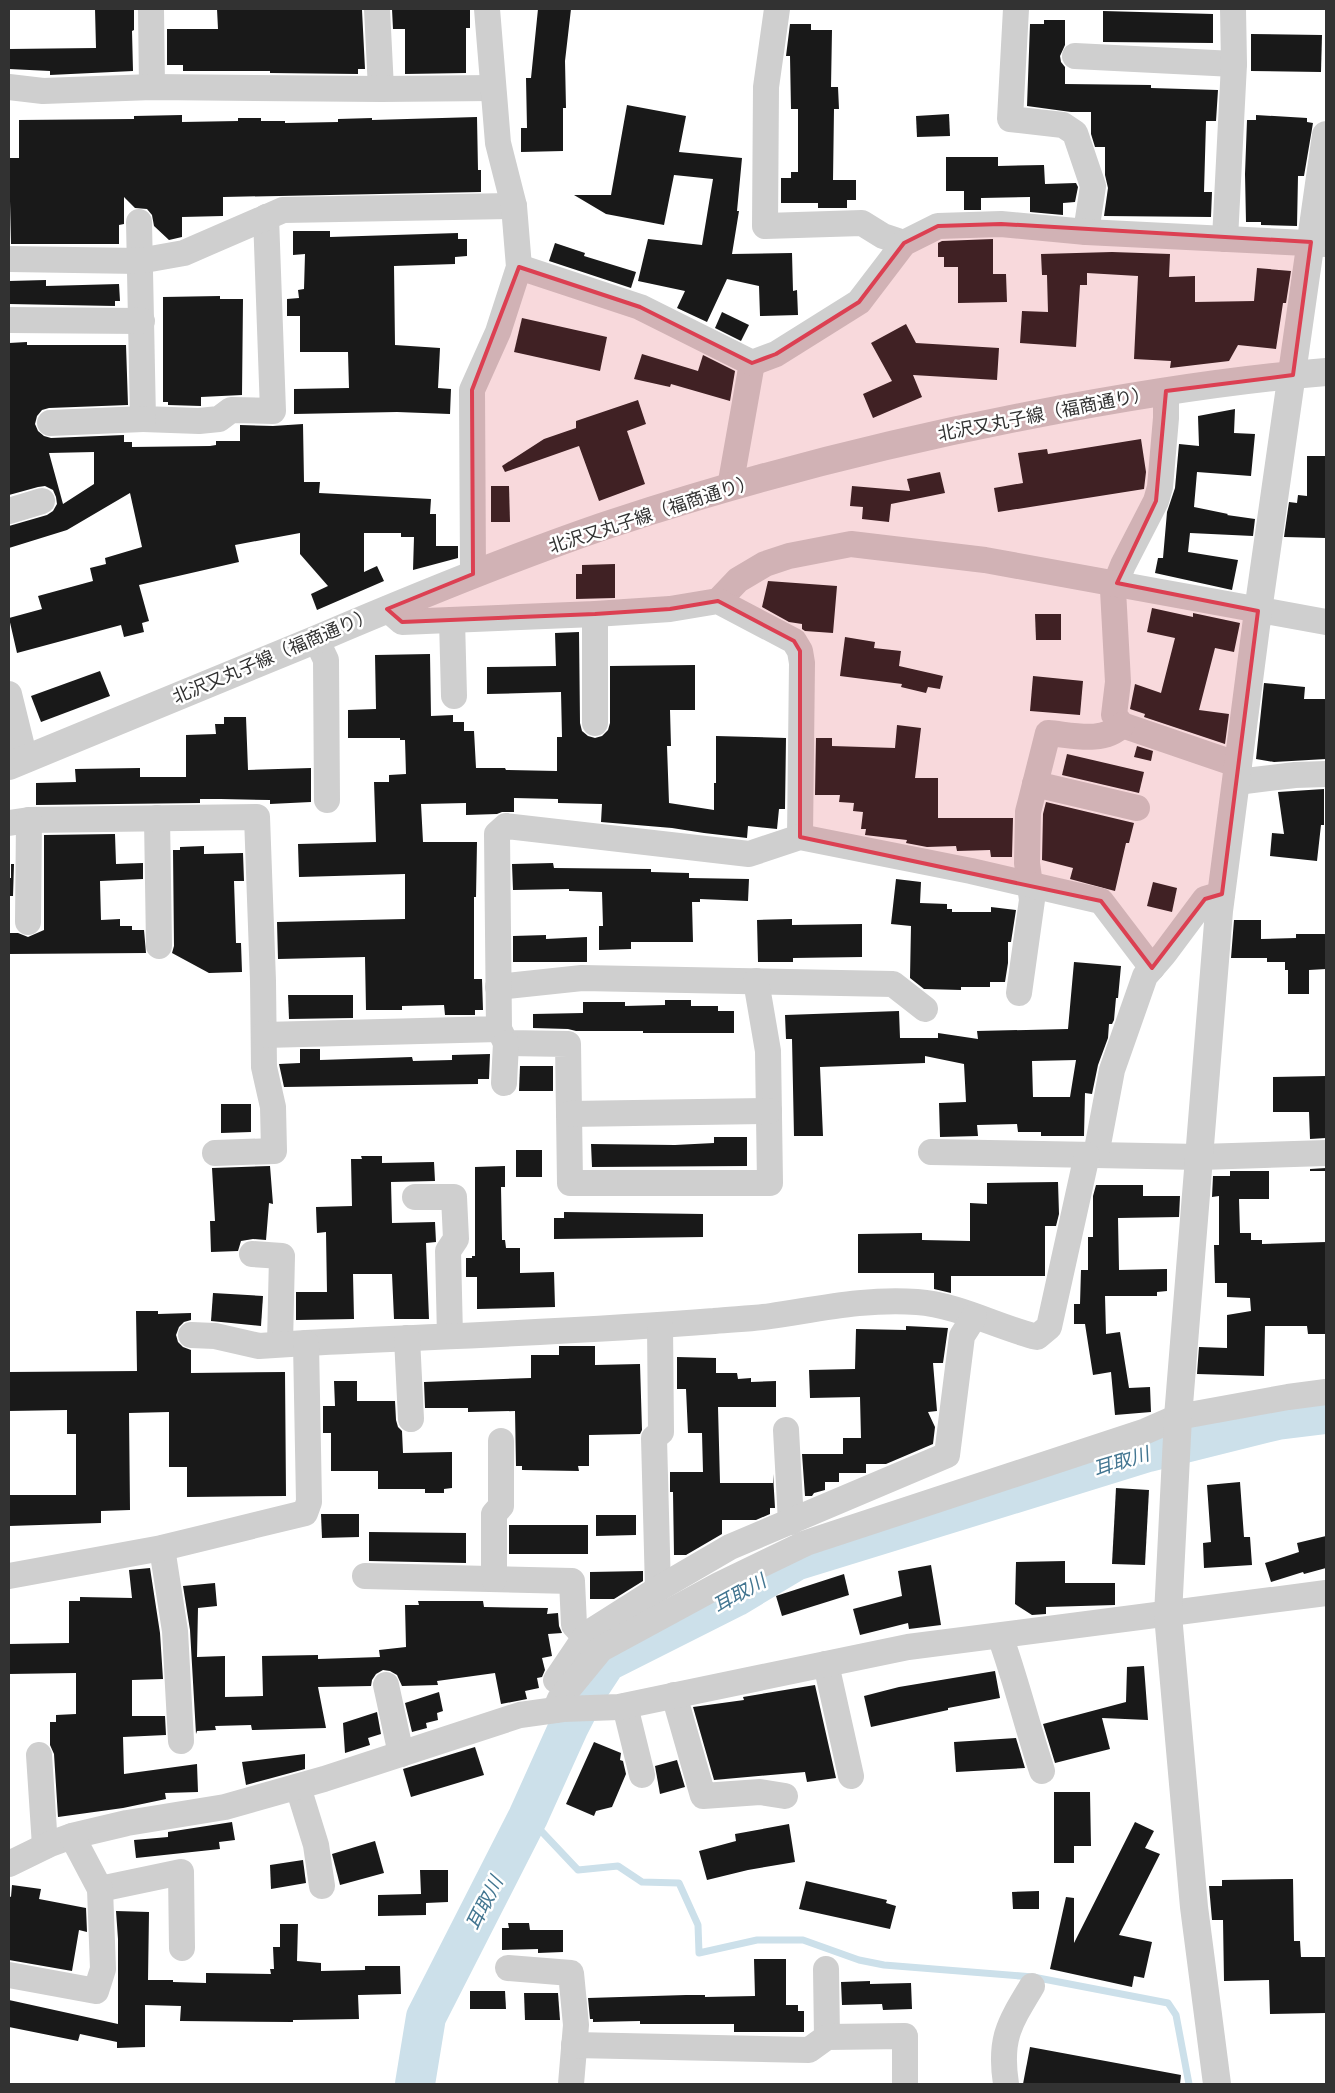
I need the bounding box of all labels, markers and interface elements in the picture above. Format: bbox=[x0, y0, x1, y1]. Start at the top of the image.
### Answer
street label: 北沢又丸子線（福商通り） bbox=[936, 382, 1152, 445]
street label: 北沢又丸子線（福商通り） bbox=[546, 469, 758, 558]
street label: 北沢又丸子線（福商通り） bbox=[169, 603, 377, 708]
water label: 耳取川 bbox=[1090, 1441, 1154, 1481]
water label: 耳取川 bbox=[708, 1568, 771, 1617]
water label: 耳取川 bbox=[460, 1870, 509, 1934]

